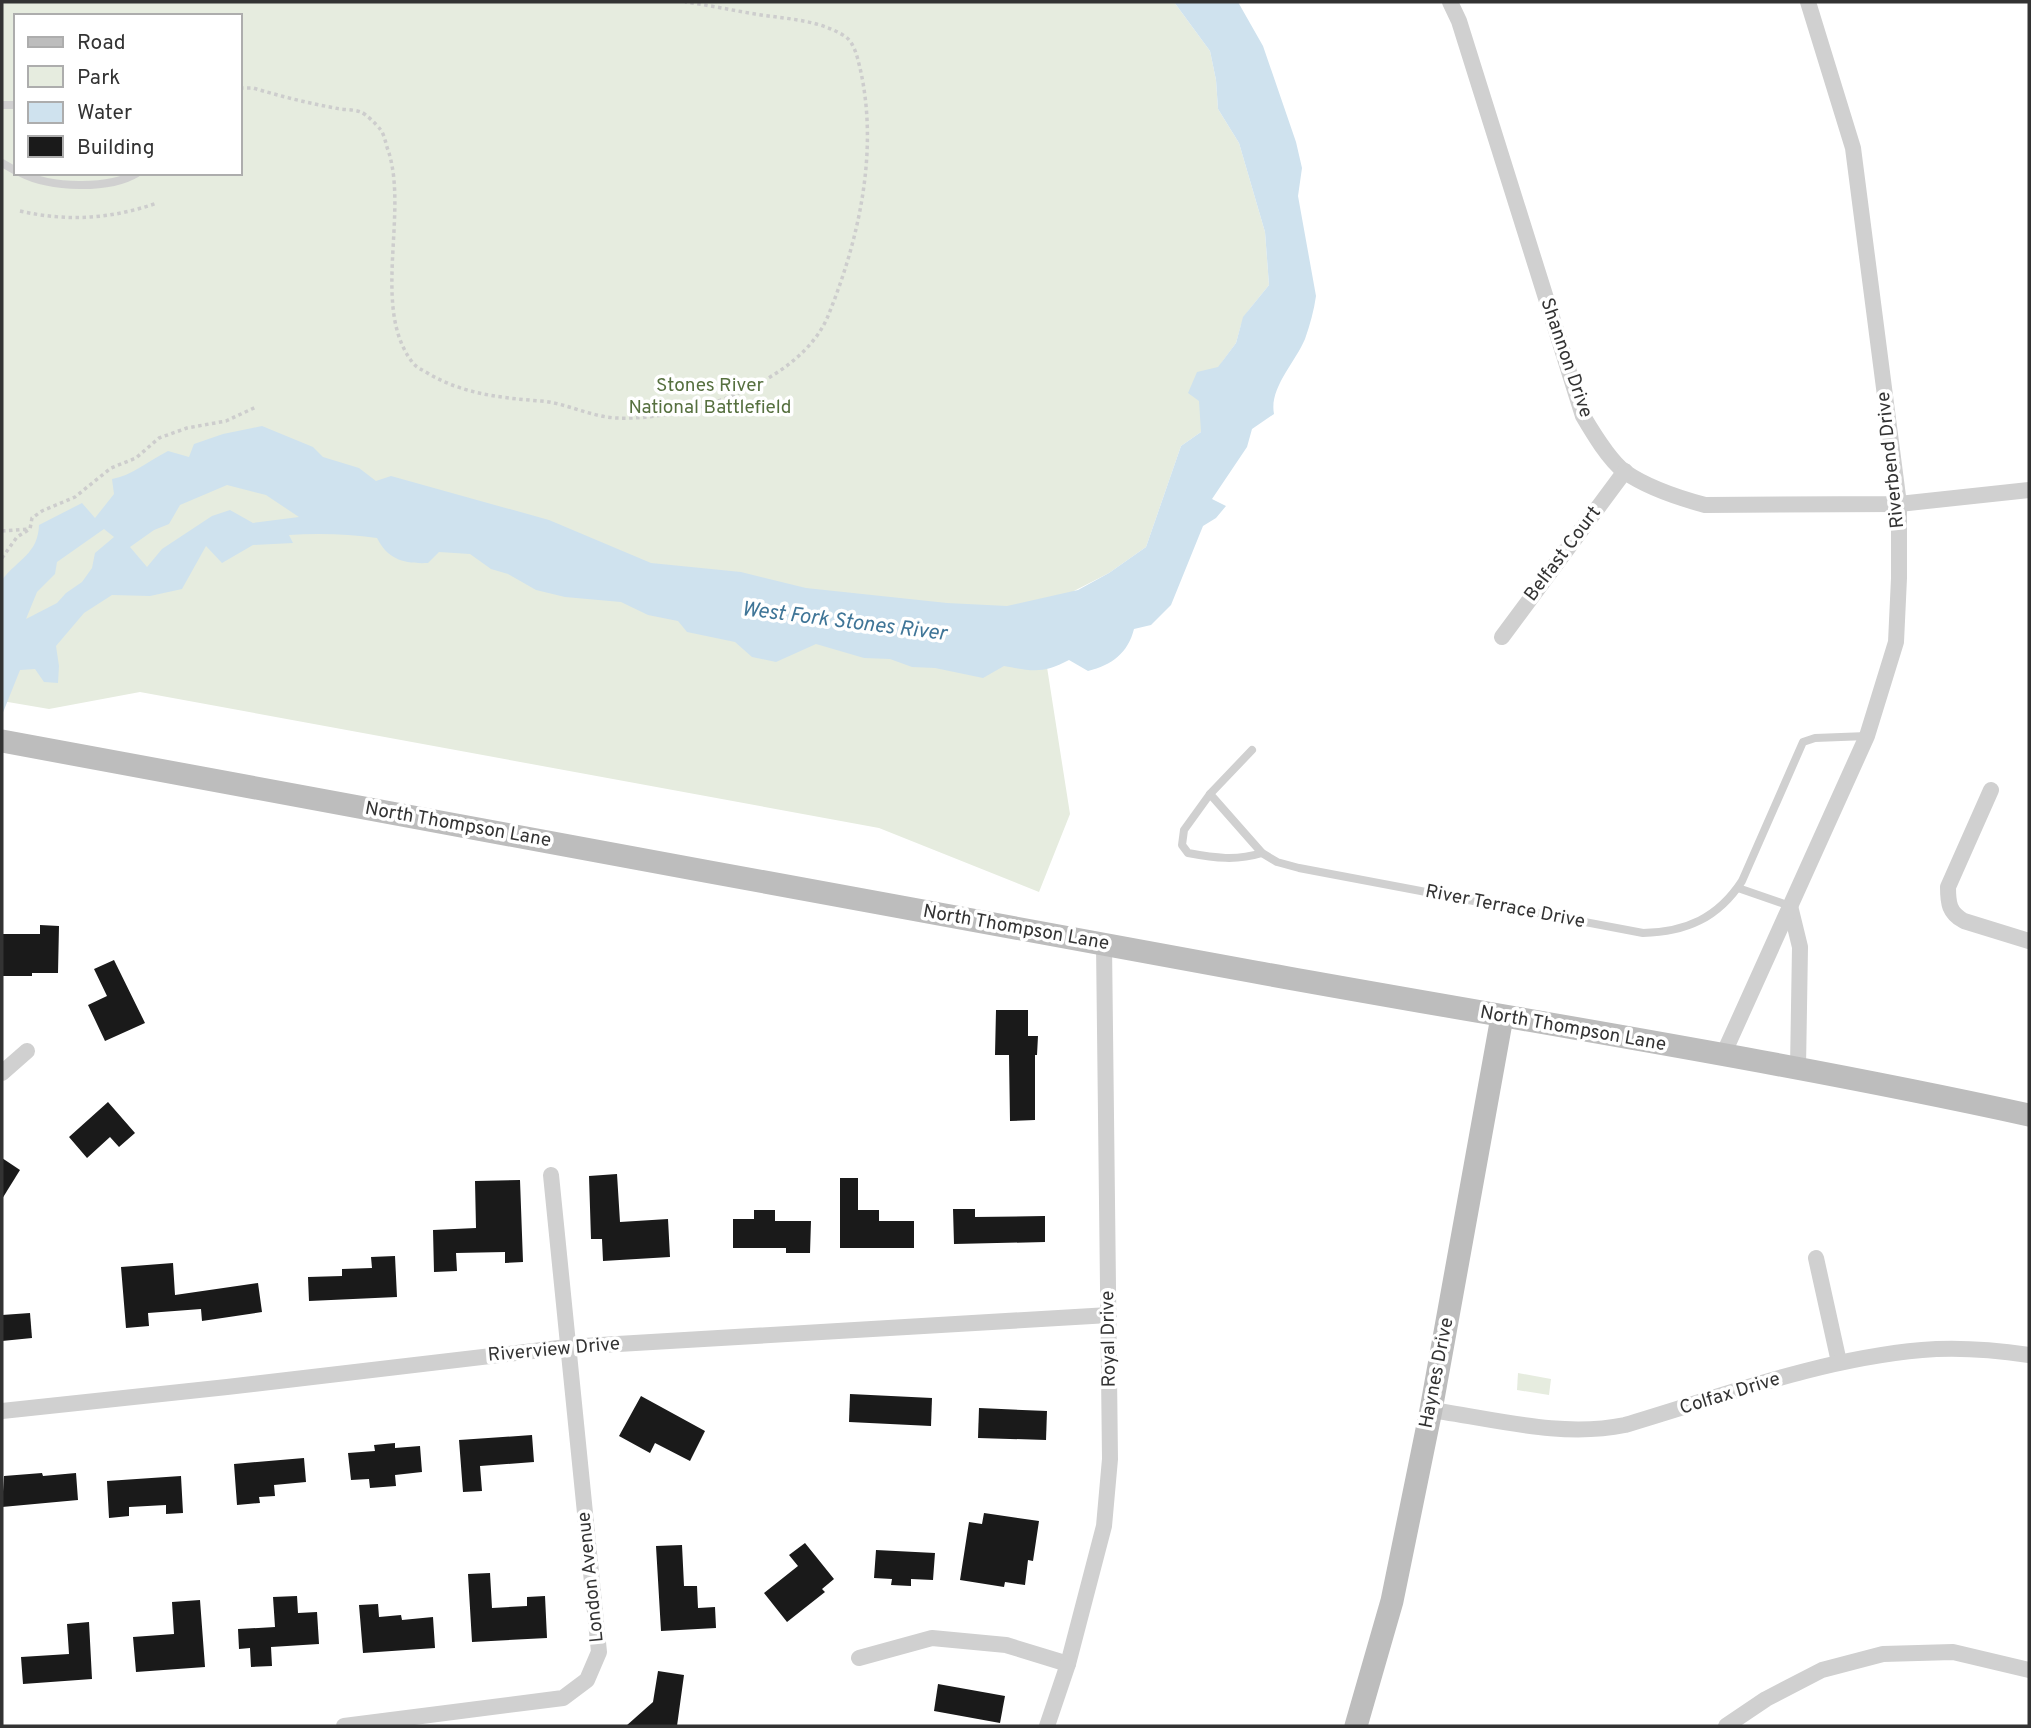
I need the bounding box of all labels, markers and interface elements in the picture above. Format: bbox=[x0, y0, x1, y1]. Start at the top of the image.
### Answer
legend bbox=[14, 14, 242, 175]
text: Road bbox=[77, 30, 126, 57]
text: Park bbox=[77, 65, 120, 92]
text: Water bbox=[77, 100, 132, 127]
text: Building bbox=[77, 135, 155, 162]
street label: Shannon Drive bbox=[1534, 295, 1598, 421]
park label: Stones River National Battlefield bbox=[629, 374, 791, 420]
street label: Riverbend Drive bbox=[1872, 390, 1910, 530]
street label: Belfast Court bbox=[1519, 502, 1607, 606]
water label: West Fork Stones River bbox=[740, 596, 950, 648]
street label: North Thompson Lane bbox=[363, 797, 553, 853]
street label: River Terrace Drive bbox=[1423, 880, 1587, 934]
street label: North Thompson Lane bbox=[921, 900, 1111, 956]
street label: North Thompson Lane bbox=[1478, 1001, 1668, 1057]
street label: Royal Drive bbox=[1096, 1290, 1122, 1388]
street label: Haynes Drive bbox=[1415, 1316, 1459, 1430]
street label: Riverview Drive bbox=[487, 1332, 621, 1368]
street label: Colfax Drive bbox=[1677, 1367, 1783, 1421]
street label: London Avenue bbox=[572, 1510, 610, 1644]

